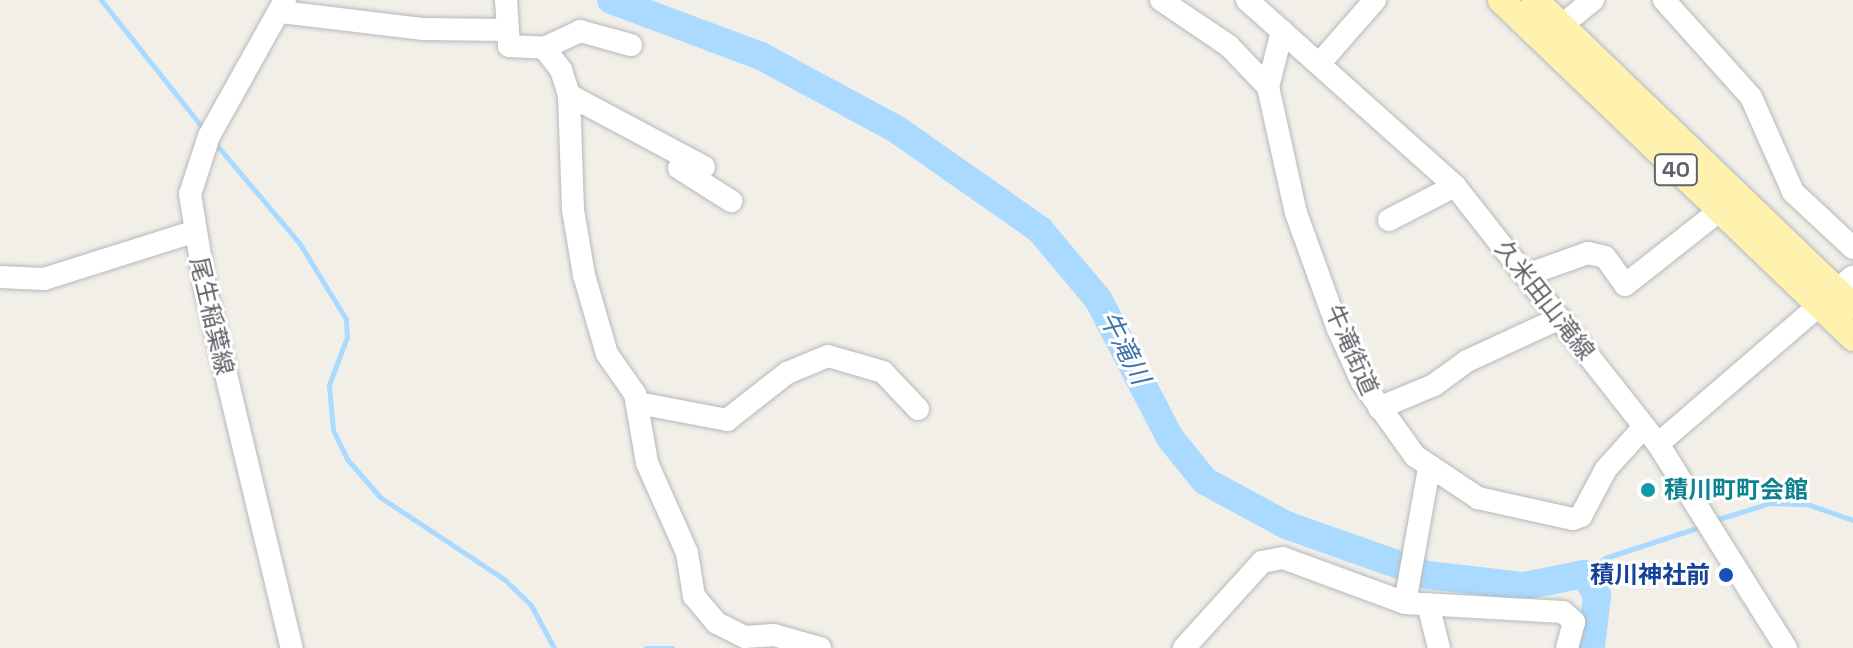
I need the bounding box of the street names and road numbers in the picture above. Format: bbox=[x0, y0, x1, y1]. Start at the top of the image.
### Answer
road number: 40 bbox=[1652, 152, 1700, 188]
street label: 久米田山滝線 bbox=[1489, 234, 1601, 366]
street label: 尾生稲葉線 bbox=[184, 254, 240, 378]
street label: 牛滝街道 bbox=[1319, 300, 1385, 400]

